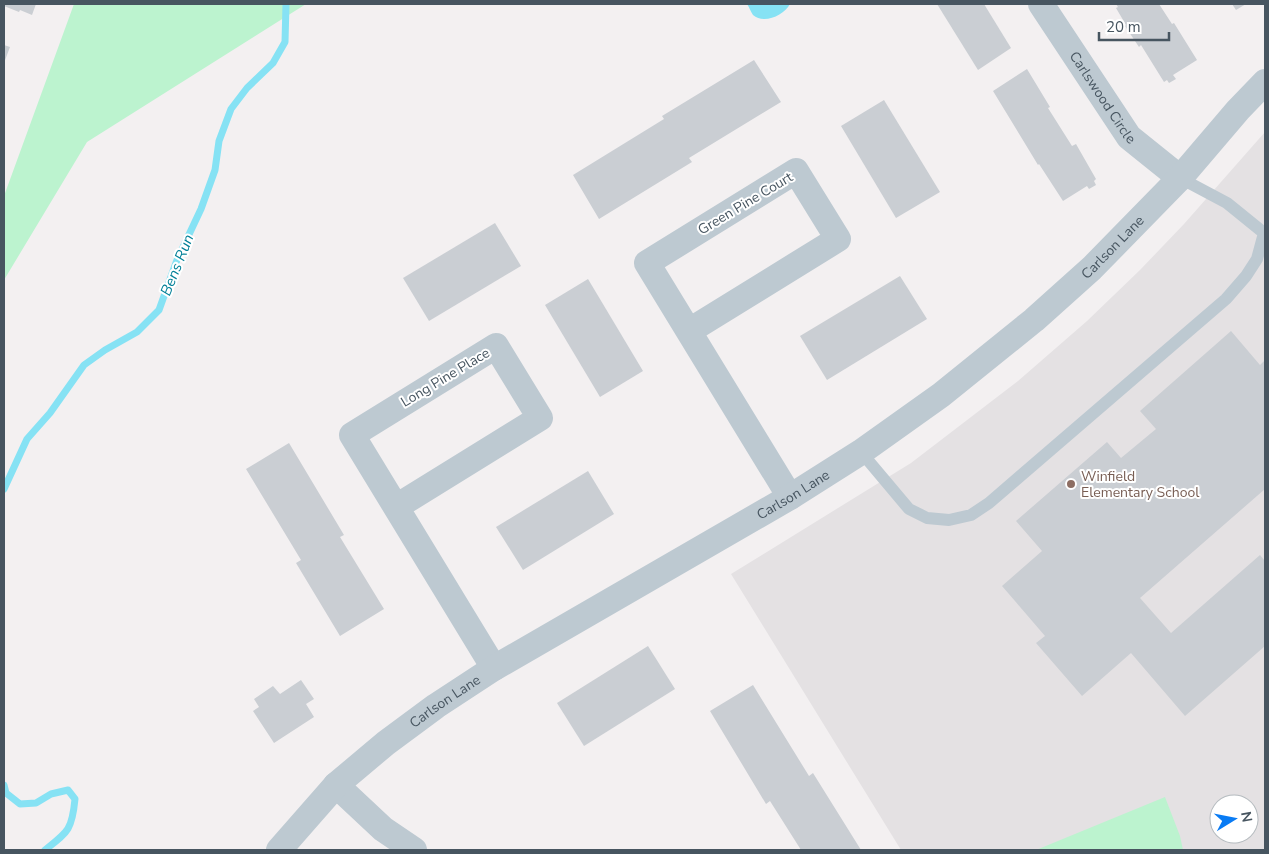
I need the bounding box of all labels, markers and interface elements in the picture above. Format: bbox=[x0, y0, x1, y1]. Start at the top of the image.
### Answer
scale bar bbox=[1099, 10, 1169, 42]
text: 20 m bbox=[1106, 17, 1141, 37]
street label: Carlswood Circle bbox=[1065, 48, 1139, 149]
street label: Green Pine Court bbox=[694, 168, 796, 239]
street label: Carlson Lane bbox=[1077, 211, 1148, 283]
water label: Bens Run bbox=[156, 231, 198, 299]
street label: Long Pine Place bbox=[397, 343, 493, 411]
street label: Carlson Lane bbox=[753, 465, 833, 524]
place label: Winfield Elementary School bbox=[1081, 467, 1200, 502]
marker: Winfield Elementary School bbox=[1065, 478, 1077, 490]
street label: Carlson Lane bbox=[406, 670, 484, 733]
north arrow bbox=[1209, 794, 1259, 844]
text: N bbox=[1236, 810, 1257, 824]

